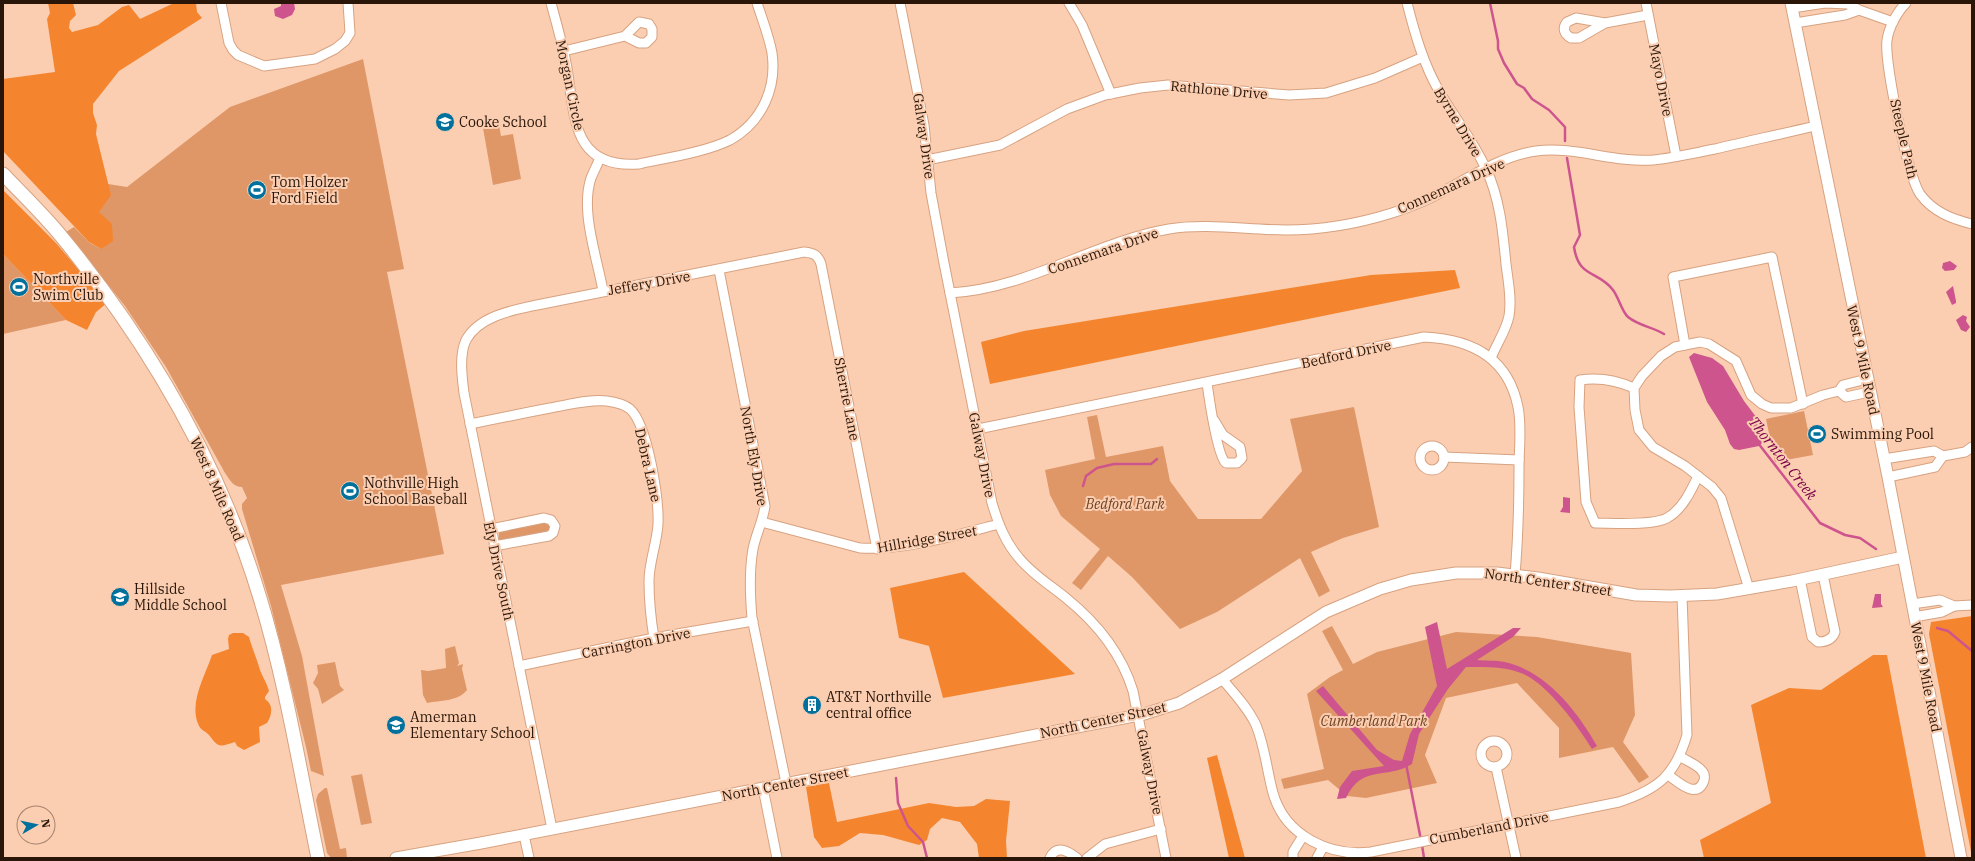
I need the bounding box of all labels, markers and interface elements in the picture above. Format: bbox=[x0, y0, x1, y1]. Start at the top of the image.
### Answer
street label: Morgan Circle bbox=[552, 38, 588, 132]
street label: Mayo Drive bbox=[1645, 42, 1677, 118]
street label: Rathlone Drive bbox=[1170, 77, 1268, 103]
street label: Byrne Drive bbox=[1430, 84, 1486, 160]
street label: Galway Drive bbox=[909, 92, 939, 180]
street label: Steeple Path bbox=[1886, 97, 1922, 181]
school or university icon: Cooke School bbox=[434, 111, 456, 133]
place label: Cooke School bbox=[459, 113, 547, 131]
street label: Connemara Drive bbox=[1395, 154, 1507, 218]
place label: Tom Holzer Ford Field bbox=[271, 173, 349, 207]
sports icon: Tom Holzer Ford Field bbox=[246, 179, 268, 201]
street label: Connemara Drive bbox=[1045, 224, 1161, 278]
street label: Jeffery Drive bbox=[606, 267, 692, 299]
place label: Northville Swim Club bbox=[33, 270, 103, 304]
sports icon: Northville Swim Club bbox=[8, 276, 30, 298]
street label: West 9 Mile Road bbox=[1843, 303, 1884, 417]
street label: Bedford Drive bbox=[1299, 336, 1393, 372]
street label: Sherrie Lane bbox=[830, 356, 864, 442]
street label: North Ely Drive bbox=[736, 405, 772, 507]
street label: Galway Drive bbox=[965, 411, 999, 499]
water label: Thornton Creek bbox=[1744, 412, 1822, 504]
sports icon: Swimming Pool bbox=[1806, 423, 1828, 445]
place label: Swimming Pool bbox=[1831, 425, 1934, 443]
street label: Debra Lane bbox=[631, 426, 665, 504]
street label: West 8 Mile Road bbox=[186, 434, 248, 544]
place label: Nothville High School Baseball bbox=[364, 474, 468, 508]
sports icon: Nothville High School Baseball bbox=[339, 480, 361, 502]
park label: Bedford Park bbox=[1084, 495, 1165, 513]
street label: Ely Drive South bbox=[480, 520, 518, 622]
street label: Hillridge Street bbox=[876, 521, 978, 557]
street label: North Center Street bbox=[1483, 564, 1613, 600]
place label: Hillside Middle School bbox=[134, 580, 227, 614]
school or university icon: Hillside Middle School bbox=[109, 586, 131, 608]
street label: West 9 Mile Road bbox=[1906, 620, 1946, 734]
street label: Carrington Drive bbox=[580, 624, 692, 662]
place label: AT&T Northville central office bbox=[826, 688, 932, 722]
building icon: AT&T Northville central office bbox=[801, 694, 823, 716]
street label: North Center Street bbox=[1038, 698, 1168, 742]
place label: Amerman Elementary School bbox=[410, 708, 535, 742]
park label: Cumberland Park bbox=[1321, 712, 1428, 730]
school or university icon: Amerman Elementary School bbox=[385, 714, 407, 736]
street label: Galway Drive bbox=[1133, 728, 1167, 816]
street label: North Center Street bbox=[720, 763, 850, 805]
north arrow bbox=[16, 805, 56, 845]
street label: Cumberland Drive bbox=[1428, 808, 1550, 848]
text: N bbox=[38, 818, 54, 829]

